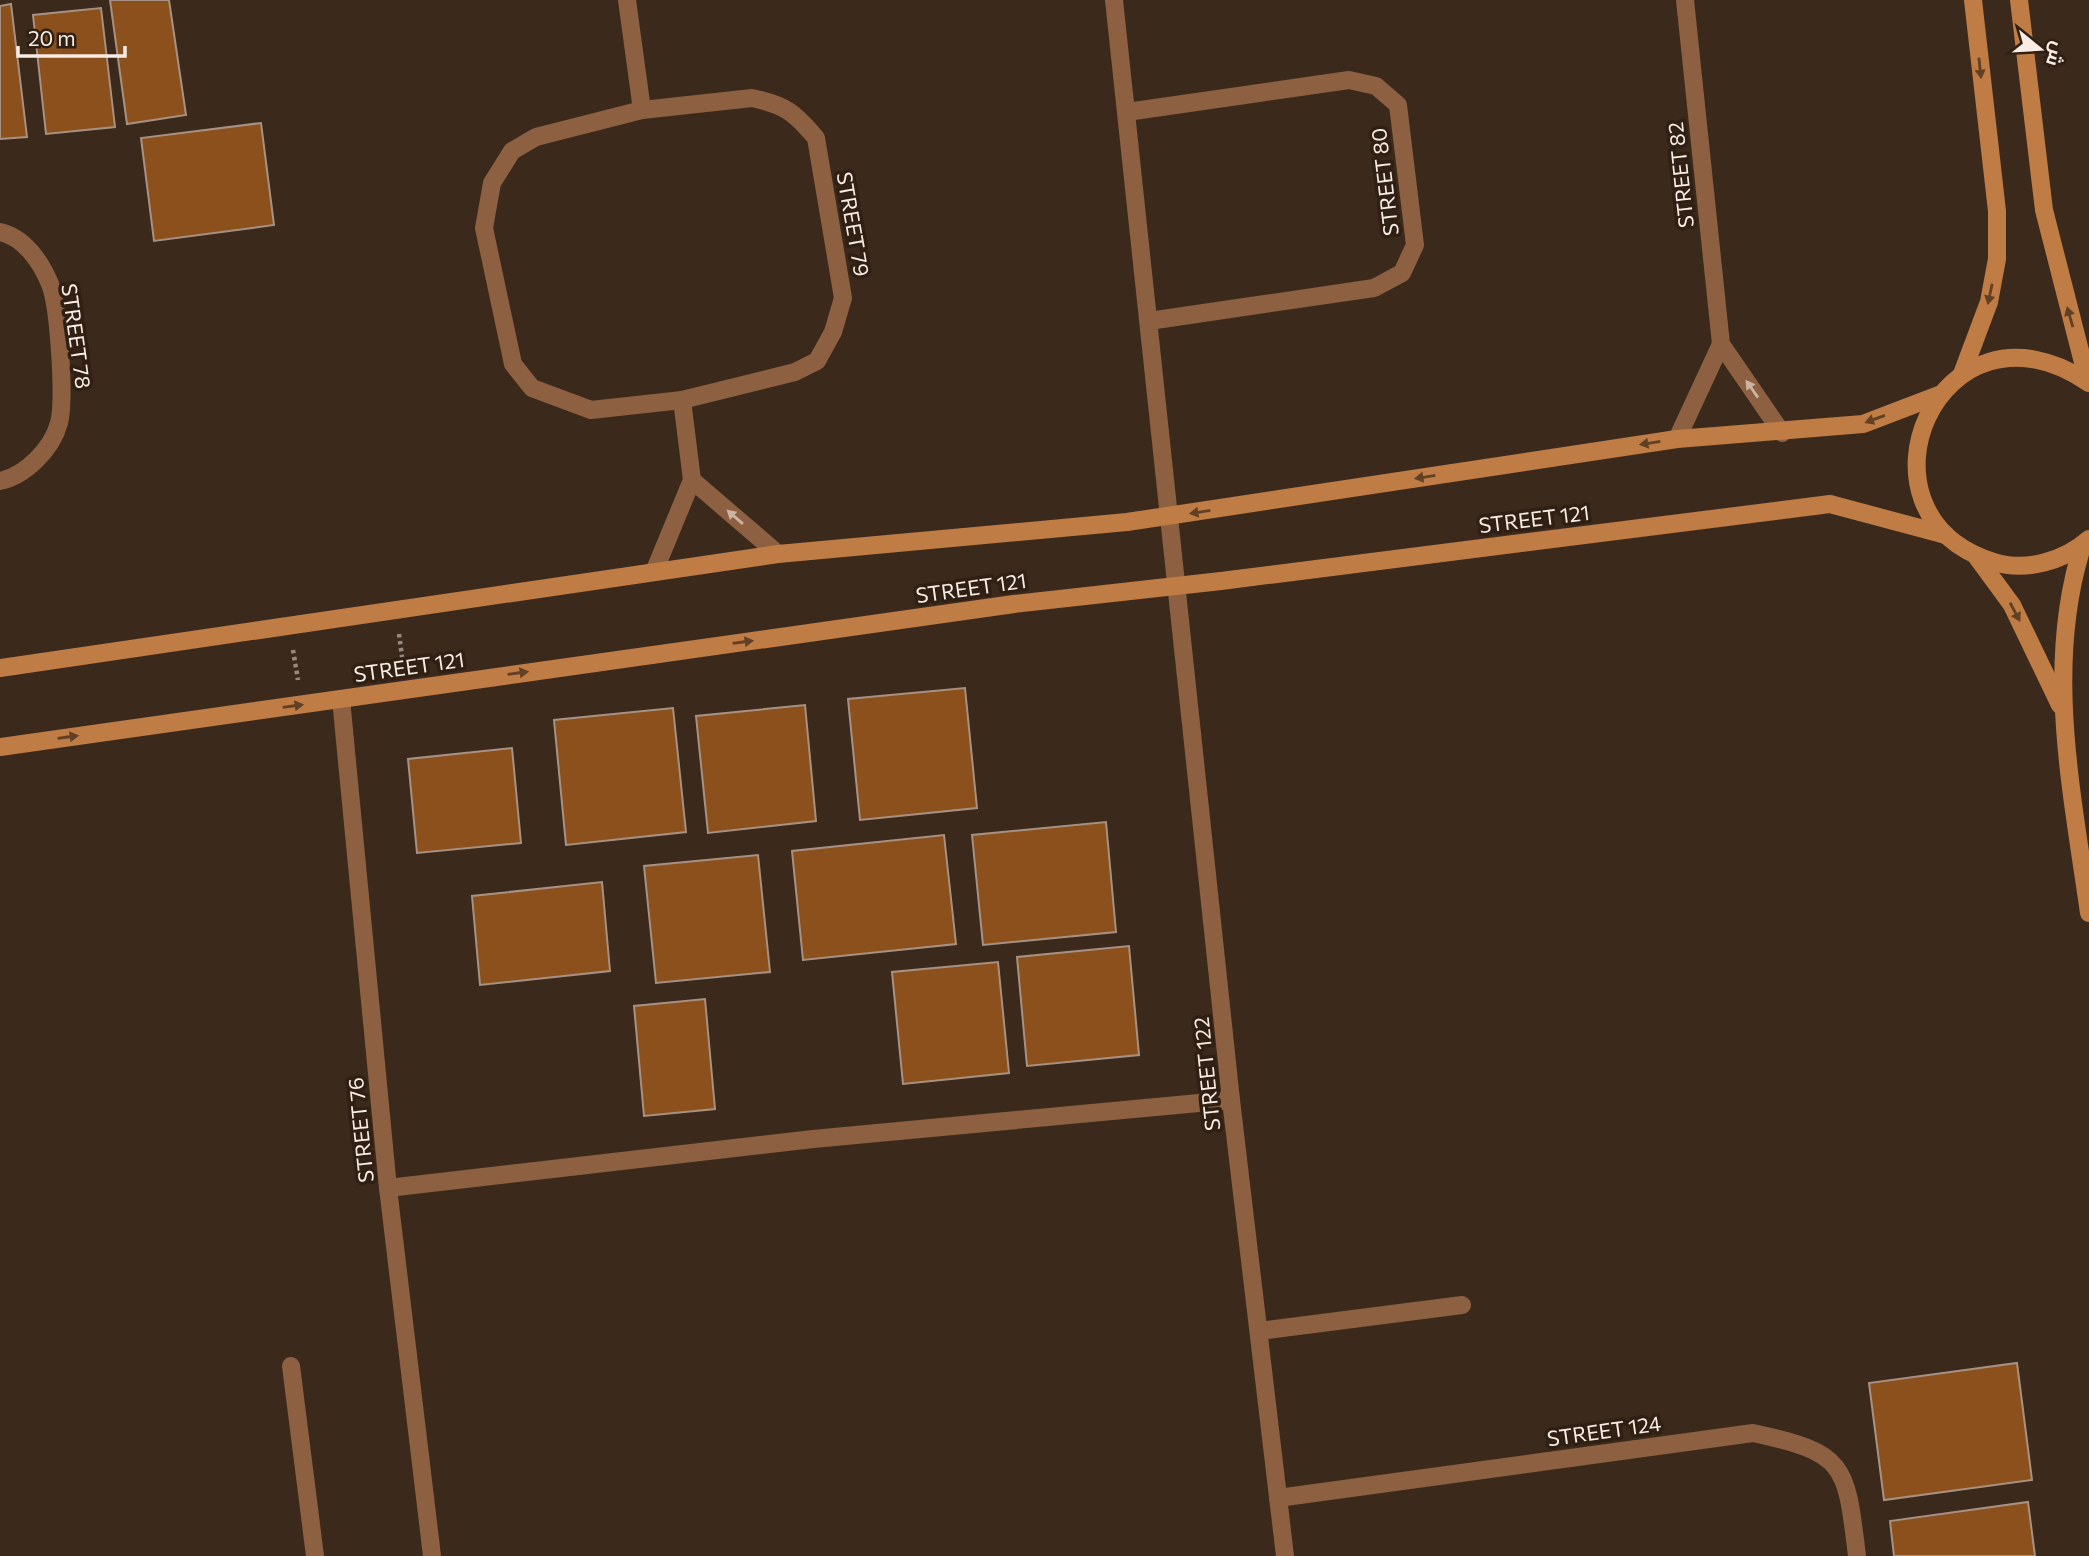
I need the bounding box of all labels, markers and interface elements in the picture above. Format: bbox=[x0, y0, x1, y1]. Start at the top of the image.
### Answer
scale bar bbox=[18, 14, 124, 58]
north arrow bbox=[2005, 14, 2075, 84]
text: 20 m bbox=[28, 25, 76, 50]
text: ش bbox=[2041, 39, 2071, 70]
one-way arrow bbox=[1975, 57, 1986, 79]
street label: STREET 82 bbox=[1662, 121, 1698, 229]
street label: STREET 80 bbox=[1365, 127, 1403, 237]
street label: STREET 79 bbox=[833, 170, 875, 278]
street label: STREET 78 bbox=[57, 282, 97, 390]
one-way arrow bbox=[1984, 283, 1995, 305]
one-way arrow bbox=[2064, 305, 2075, 327]
one-way arrow bbox=[1746, 379, 1759, 398]
one-way arrow bbox=[1865, 414, 1886, 425]
one-way arrow bbox=[1638, 438, 1660, 449]
one-way arrow bbox=[1414, 472, 1436, 483]
street label: STREET 121 bbox=[1477, 499, 1591, 537]
one-way arrow bbox=[1189, 507, 1211, 518]
one-way arrow bbox=[726, 509, 744, 525]
street label: STREET 121 bbox=[914, 567, 1028, 607]
one-way arrow bbox=[2009, 602, 2021, 622]
one-way arrow bbox=[732, 636, 754, 647]
street label: STREET 121 bbox=[352, 646, 466, 686]
one-way arrow bbox=[507, 668, 529, 679]
one-way arrow bbox=[282, 700, 304, 711]
one-way arrow bbox=[57, 732, 79, 743]
street label: STREET 122 bbox=[1188, 1016, 1224, 1132]
street label: STREET 76 bbox=[342, 1076, 378, 1184]
street label: STREET 124 bbox=[1545, 1410, 1663, 1450]

